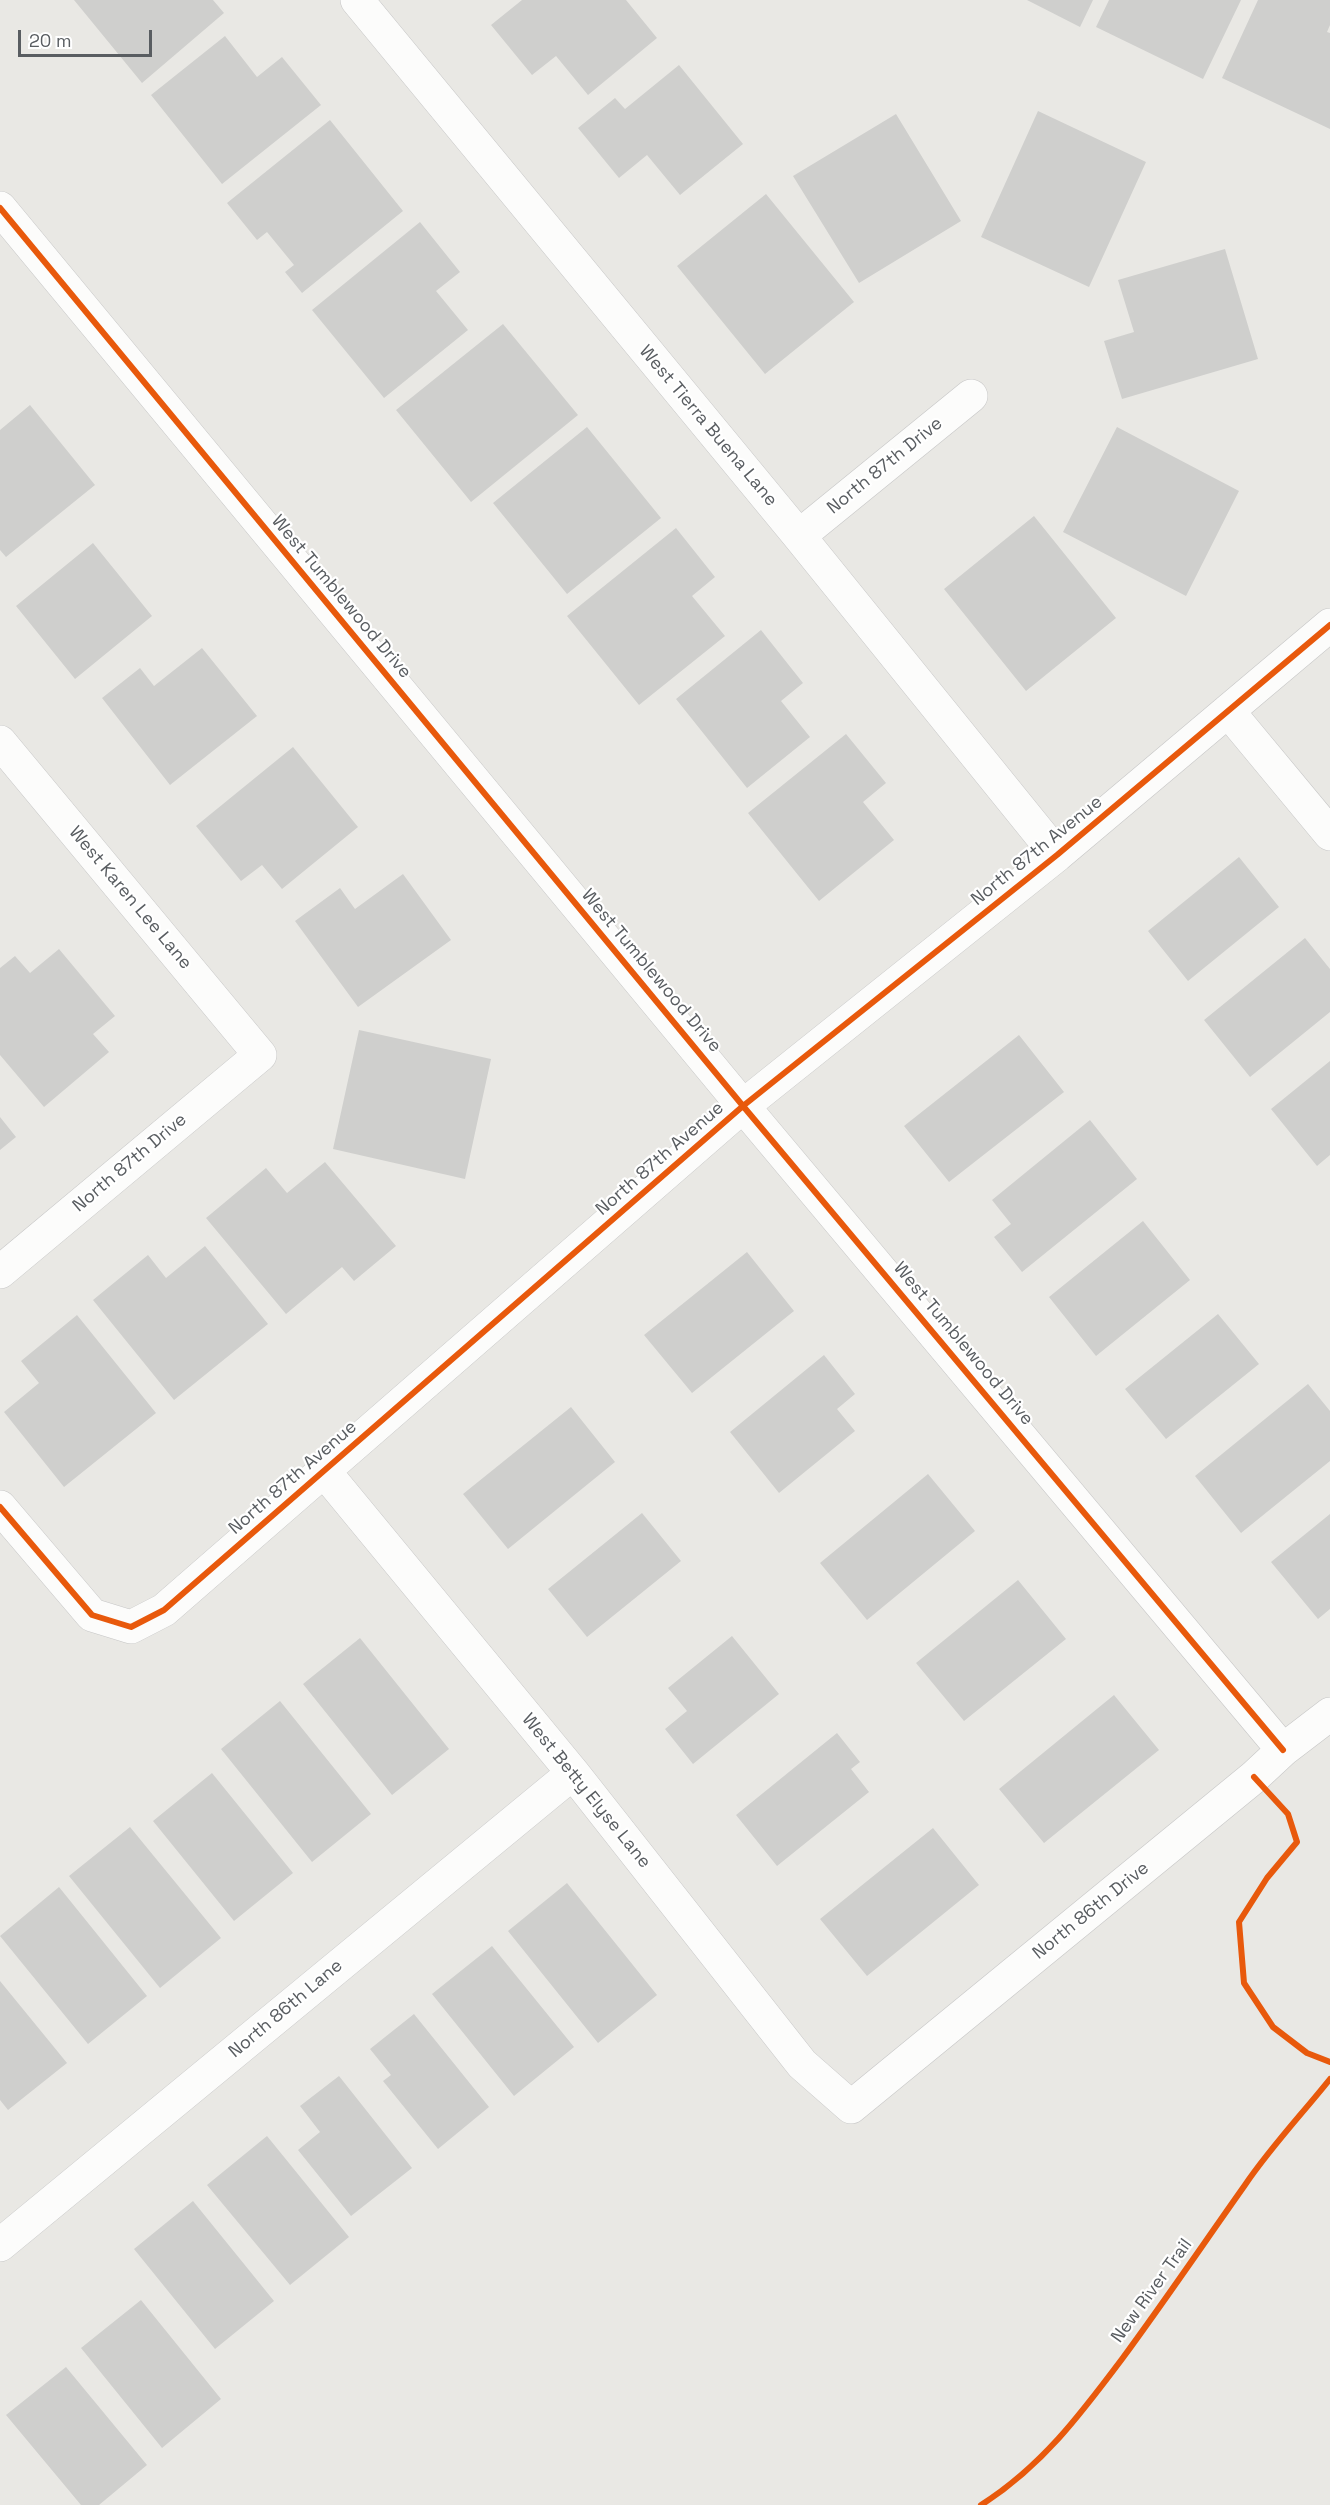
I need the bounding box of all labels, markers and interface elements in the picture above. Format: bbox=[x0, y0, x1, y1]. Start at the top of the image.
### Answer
scale bar bbox=[21, 18, 154, 56]
text: 20 m bbox=[29, 29, 72, 52]
street label: West Tierra Buena Lane bbox=[634, 341, 782, 511]
street label: North 87th Drive bbox=[823, 413, 947, 519]
street label: West Tumblewood Drive bbox=[266, 511, 416, 683]
street label: North 87th Avenue bbox=[967, 791, 1107, 911]
street label: West Karen Lee Lane bbox=[64, 822, 196, 974]
street label: West Tumblewood Drive bbox=[576, 885, 726, 1057]
street label: North 87th Avenue bbox=[592, 1098, 728, 1220]
street label: North 87th Drive bbox=[69, 1109, 191, 1217]
street label: West Tumblewood Drive bbox=[888, 1258, 1038, 1430]
street label: North 87th Avenue bbox=[225, 1417, 361, 1539]
street label: West Betty Elyse Lane bbox=[517, 1709, 655, 1873]
street label: North 86th Drive bbox=[1029, 1858, 1153, 1964]
street label: North 86th Lane bbox=[225, 1955, 347, 2063]
street label: New River Trail bbox=[1107, 2235, 1197, 2347]

